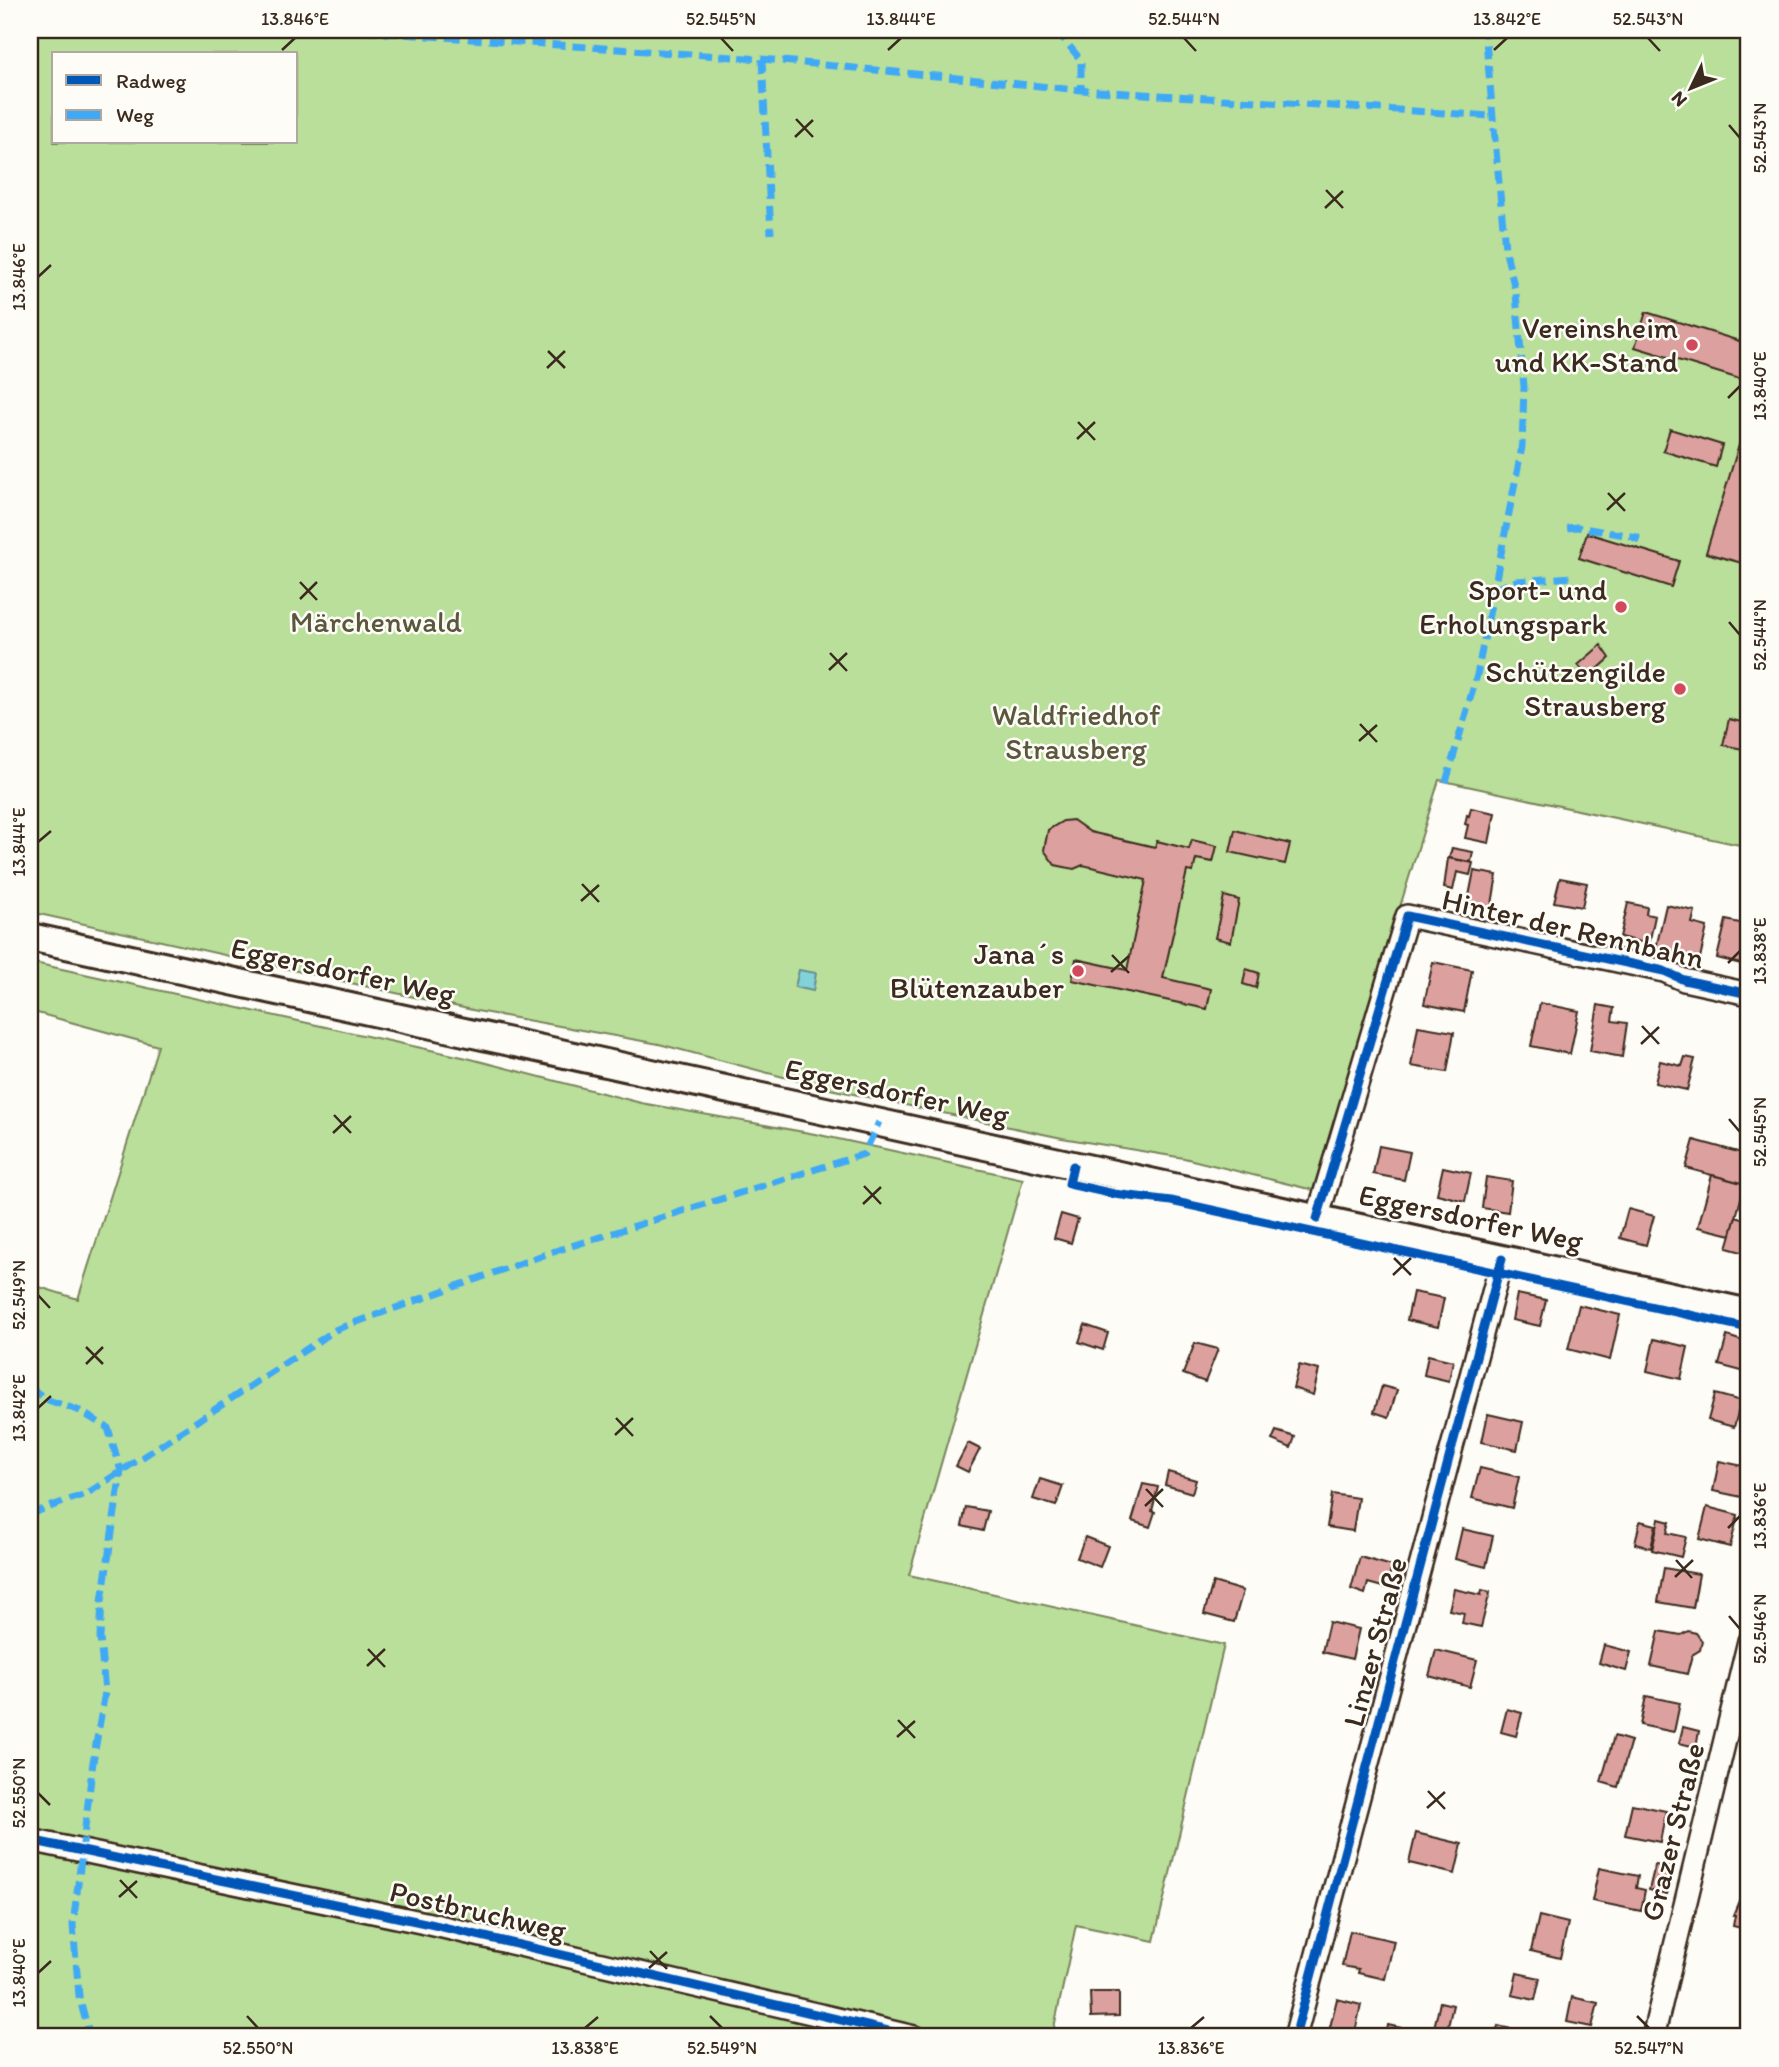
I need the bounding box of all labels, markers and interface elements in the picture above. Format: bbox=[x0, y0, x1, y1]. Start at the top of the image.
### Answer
text: 13.846°E bbox=[261, 8, 329, 30]
text: 52.545°N bbox=[686, 8, 756, 30]
text: 13.844°E bbox=[866, 8, 936, 30]
text: 52.544°N bbox=[1148, 8, 1220, 30]
text: 13.842°E bbox=[1473, 8, 1541, 30]
text: 52.543°N bbox=[1613, 8, 1683, 30]
legend bbox=[52, 52, 298, 144]
north arrow bbox=[1656, 52, 1726, 122]
text: Radweg bbox=[116, 68, 186, 93]
text: N bbox=[1666, 87, 1692, 112]
text: Weg bbox=[116, 102, 154, 127]
text: 52.543°N bbox=[1749, 103, 1771, 173]
text: 13.846°E bbox=[8, 243, 30, 311]
place label: Vereinsheim und KK-Stand bbox=[1495, 309, 1678, 380]
marker: Vereinsheim und KK-Stand bbox=[1684, 337, 1700, 353]
text: 13.840°E bbox=[1749, 351, 1771, 421]
place label: Sport- und Erholungspark bbox=[1419, 571, 1607, 642]
marker: Sport- und Erholungspark bbox=[1613, 599, 1629, 615]
text: 52.544°N bbox=[1749, 599, 1771, 671]
park label: Märchenwald bbox=[290, 603, 463, 640]
place label: Schützengilde Strausberg bbox=[1486, 653, 1667, 724]
marker: Schützengilde Strausberg bbox=[1672, 681, 1688, 697]
park label: Waldfriedhof Strausberg bbox=[992, 696, 1161, 767]
text: 13.844°E bbox=[8, 807, 30, 877]
street label: Hinter der Rennbahn bbox=[1438, 880, 1708, 977]
text: 13.838°E bbox=[1749, 917, 1771, 985]
street label: Eggersdorfer Weg bbox=[228, 929, 459, 1012]
place label: Jana´s Blütenzauber bbox=[890, 935, 1064, 1006]
marker: Jana´s Blütenzauber bbox=[1070, 963, 1086, 979]
street label: Eggersdorfer Weg bbox=[782, 1050, 1013, 1133]
text: 52.545°N bbox=[1749, 1097, 1771, 1167]
street label: Eggersdorfer Weg bbox=[1356, 1176, 1587, 1259]
text: 52.549°N bbox=[8, 1260, 30, 1330]
text: 13.842°E bbox=[8, 1374, 30, 1442]
text: 13.836°E bbox=[1749, 1482, 1771, 1550]
street label: Linzer Straße bbox=[1334, 1553, 1415, 1731]
text: 52.546°N bbox=[1749, 1594, 1771, 1664]
street label: Grazer Straße bbox=[1632, 1739, 1713, 1925]
text: 52.550°N bbox=[8, 1758, 30, 1828]
street label: Postbruchweg bbox=[386, 1872, 571, 1949]
text: 13.840°E bbox=[8, 1938, 30, 2008]
text: 52.550°N bbox=[223, 2037, 293, 2059]
text: 13.838°E bbox=[551, 2037, 619, 2059]
text: 52.549°N bbox=[687, 2037, 757, 2059]
text: 13.836°E bbox=[1157, 2037, 1225, 2059]
text: 52.547°N bbox=[1614, 2037, 1684, 2059]

